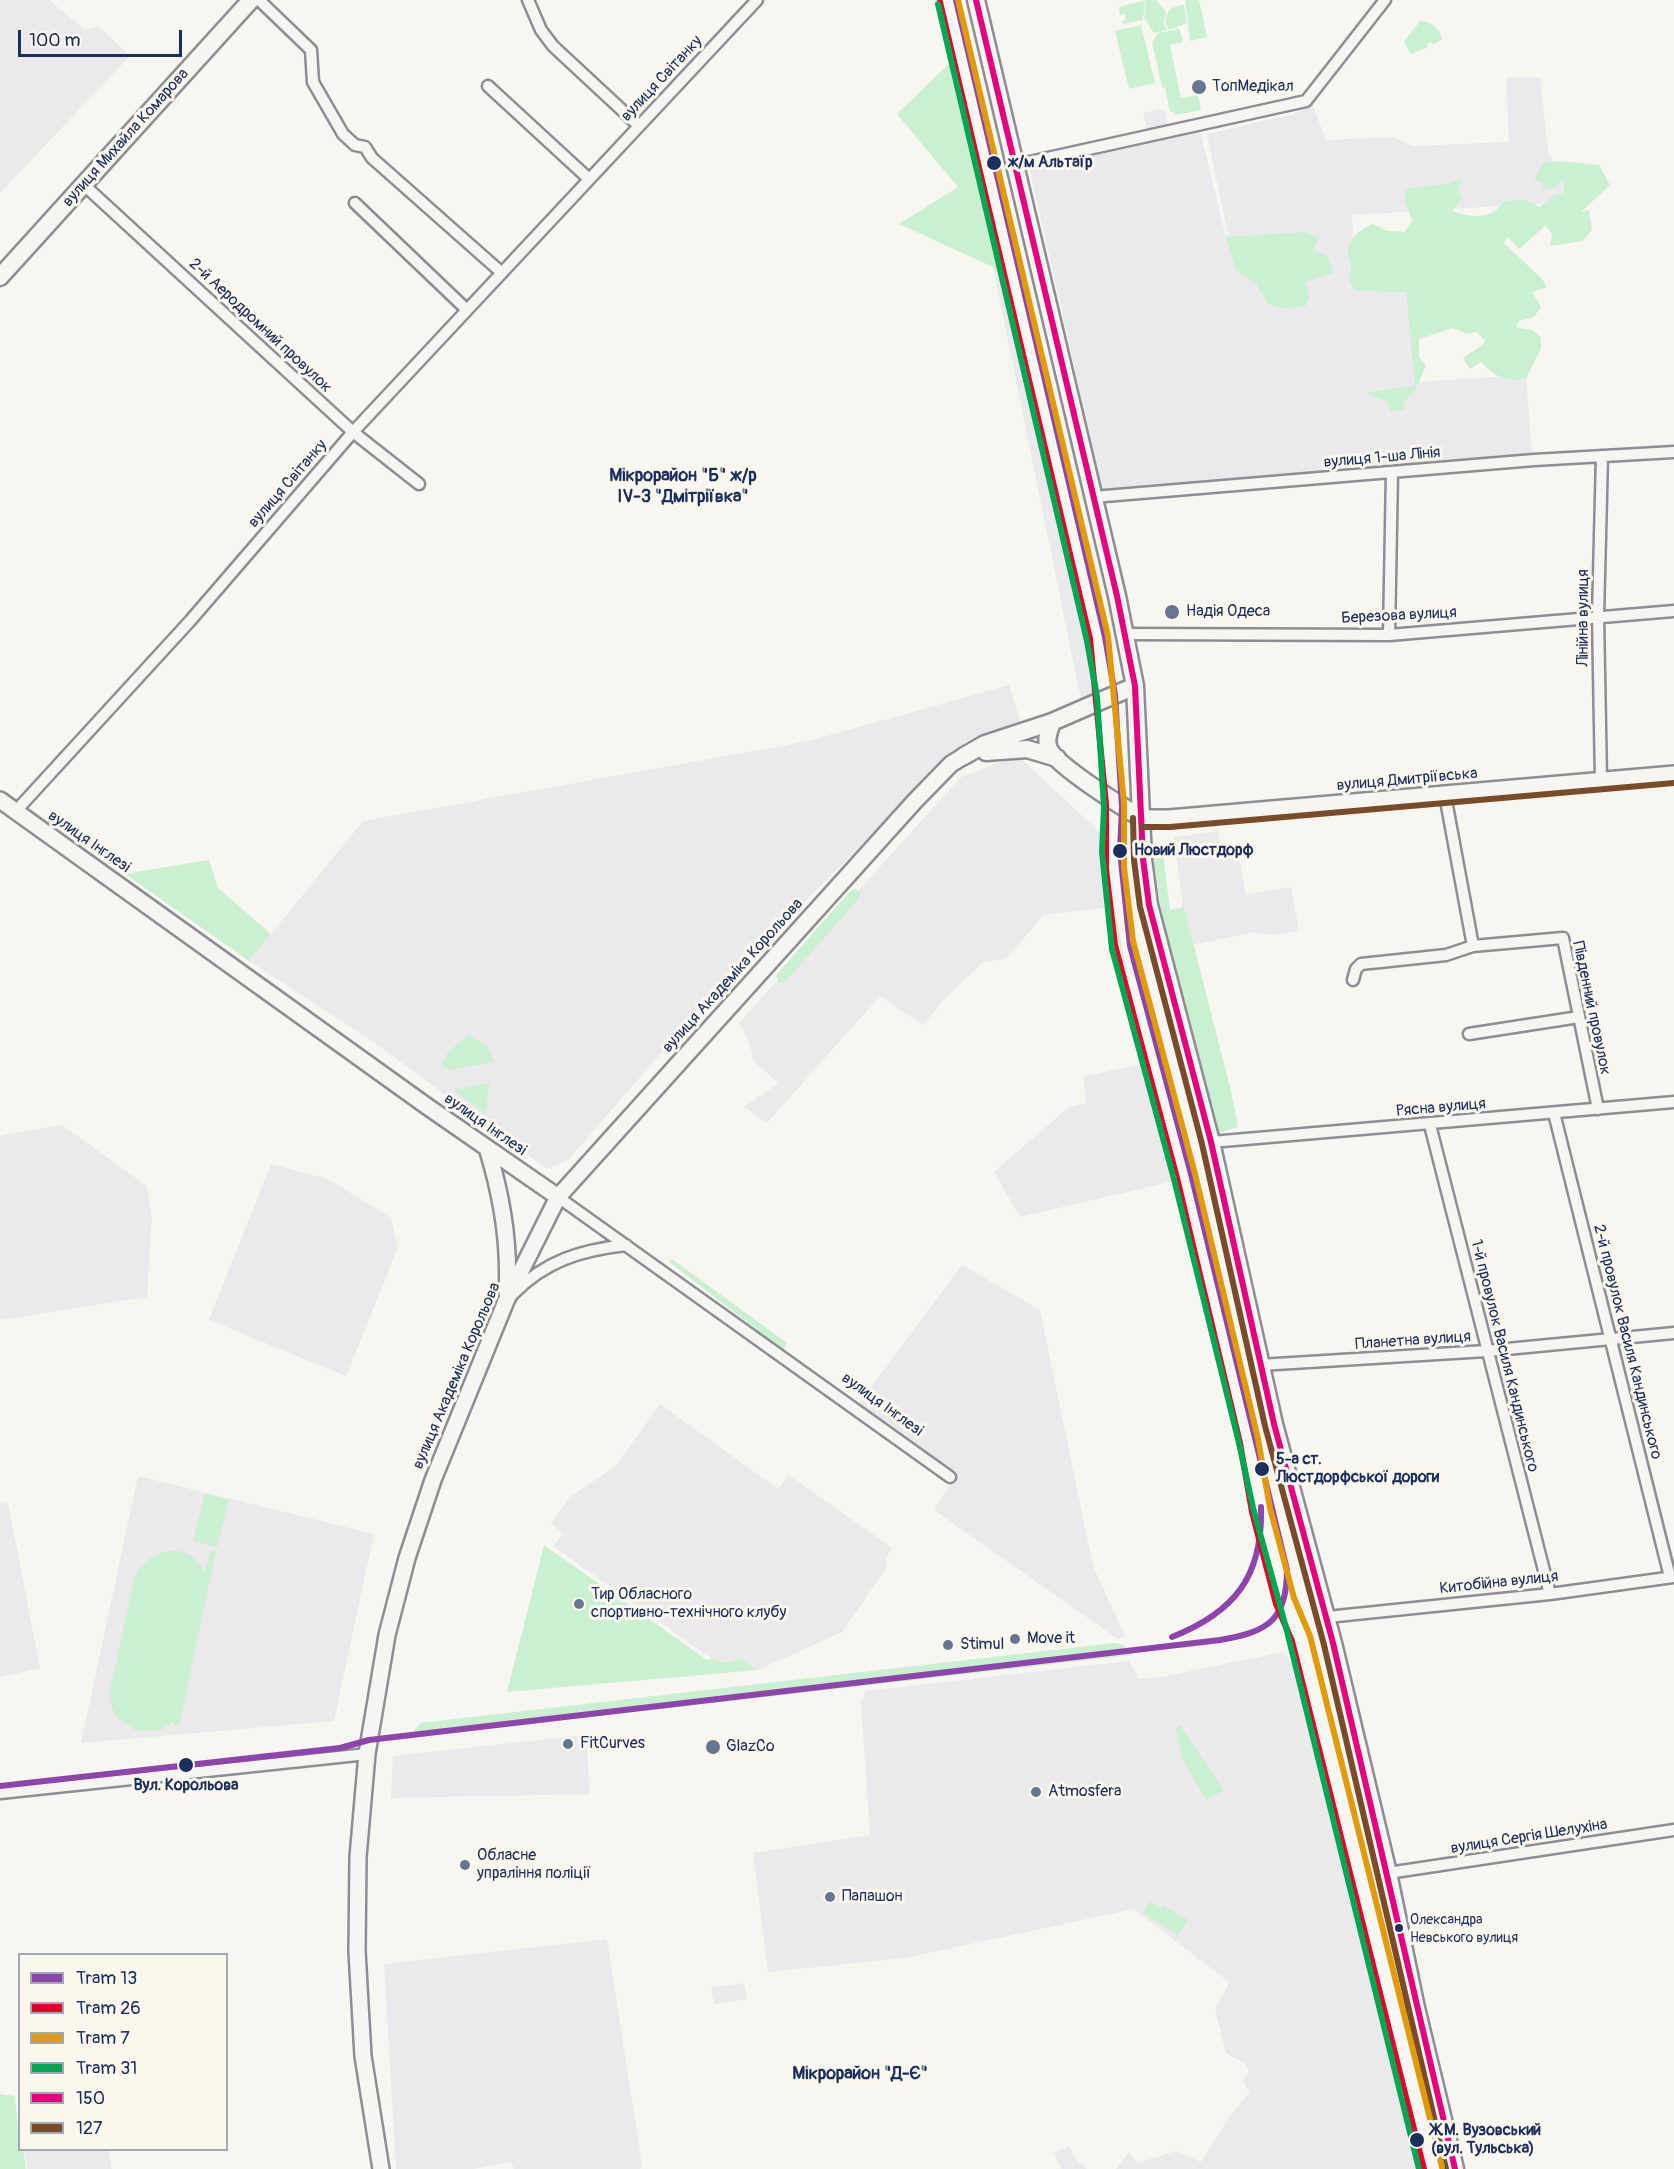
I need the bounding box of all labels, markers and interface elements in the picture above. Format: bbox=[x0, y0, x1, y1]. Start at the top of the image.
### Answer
scale bar bbox=[21, 18, 184, 56]
text: 100 m bbox=[29, 29, 81, 52]
street label: вулиця Світанку bbox=[617, 32, 707, 126]
street label: вулиця Михайла Комарова bbox=[59, 65, 193, 211]
place label: ТопМедікал bbox=[1212, 77, 1294, 97]
marker: ТопМедікал bbox=[1190, 78, 1208, 96]
place label: ж/м Альтаїр bbox=[1008, 153, 1093, 173]
marker: ж/м Альтаїр bbox=[985, 154, 1003, 172]
street label: 2-й Аеродромний провулок bbox=[185, 255, 335, 397]
street label: вулиця Світанку bbox=[245, 436, 331, 532]
street label: вулиця 1-ша Лінія bbox=[1323, 443, 1441, 473]
district label: Мікрорайон "Б" ж/р IV-3 "Дмітріївка" bbox=[609, 465, 757, 508]
street label: Лінійна вулиця bbox=[1574, 569, 1594, 667]
place label: Надія Одеса bbox=[1186, 602, 1270, 622]
marker: Надія Одеса bbox=[1163, 603, 1181, 621]
street label: Березова вулиця bbox=[1341, 603, 1457, 629]
street label: вулиця Дмитріївська bbox=[1336, 764, 1478, 796]
street label: вулиця Інглезі bbox=[44, 807, 134, 877]
place label: Новий Люстдорф bbox=[1134, 841, 1254, 861]
marker: Новий Люстдорф bbox=[1111, 842, 1129, 860]
street label: вулиця Академіка Корольова bbox=[659, 895, 807, 1057]
street label: Південний провулок bbox=[1567, 939, 1615, 1077]
street label: вулиця Інглезі bbox=[440, 1090, 530, 1160]
street label: Рясна вулиця bbox=[1395, 1095, 1487, 1121]
street label: 2-й провулок Василя Кандинського bbox=[1588, 1223, 1666, 1461]
street label: 1-й провулок Василя Кандинського bbox=[1466, 1238, 1542, 1474]
street label: вулиця Академіка Корольова bbox=[409, 1280, 505, 1472]
street label: Планетна вулиця bbox=[1354, 1327, 1472, 1355]
street label: вулиця Інглезі bbox=[837, 1369, 927, 1441]
place label: 5-а ст. Люстдорфської дороги bbox=[1276, 1450, 1439, 1488]
marker: 5-а ст. Люстдорфської дороги bbox=[1253, 1460, 1271, 1478]
street label: Китобійна вулиця bbox=[1439, 1567, 1559, 1599]
place label: Тир Обласного спортивно-технічного клубу bbox=[591, 1585, 786, 1623]
marker: Тир Обласного спортивно-технічного клубу bbox=[572, 1597, 586, 1611]
place label: Move it bbox=[1027, 1629, 1075, 1649]
marker: Move it bbox=[1008, 1632, 1022, 1646]
place label: Stimul bbox=[960, 1635, 1004, 1655]
marker: Stimul bbox=[941, 1638, 955, 1652]
place label: FitCurves bbox=[580, 1734, 645, 1754]
marker: FitCurves bbox=[561, 1737, 575, 1751]
place label: GlazCo bbox=[726, 1737, 774, 1757]
marker: GlazCo bbox=[704, 1738, 722, 1756]
marker: Вул. Корольова bbox=[177, 1756, 195, 1774]
place label: Вул. Корольова bbox=[134, 1776, 238, 1796]
place label: Atmosfera bbox=[1048, 1782, 1121, 1802]
marker: Atmosfera bbox=[1029, 1785, 1043, 1799]
street label: вулиця Сергія Шелухіна bbox=[1449, 1815, 1609, 1859]
place label: Обласне упраління поліції bbox=[477, 1846, 591, 1884]
marker: Обласне упраління поліції bbox=[458, 1858, 472, 1872]
place label: Папашон bbox=[842, 1887, 903, 1907]
marker: Папашон bbox=[823, 1890, 837, 1904]
place label: Олександра Невського вулиця bbox=[1410, 1912, 1518, 1944]
marker: Олександра Невського вулиця bbox=[1393, 1922, 1405, 1934]
legend bbox=[18, 1953, 228, 2151]
text: Tram 13 bbox=[76, 1967, 137, 1990]
text: Tram 26 bbox=[76, 1997, 141, 2020]
text: Tram 7 bbox=[76, 2027, 130, 2050]
text: Tram 31 bbox=[76, 2057, 137, 2080]
district label: Мікрорайон "Д-Є" bbox=[792, 2063, 928, 2085]
text: 150 bbox=[76, 2087, 105, 2110]
text: 127 bbox=[76, 2117, 103, 2140]
place label: Ж.М. Вузовський (вул. Тульська) bbox=[1431, 2121, 1541, 2159]
marker: Ж.М. Вузовський (вул. Тульська) bbox=[1408, 2131, 1426, 2149]

